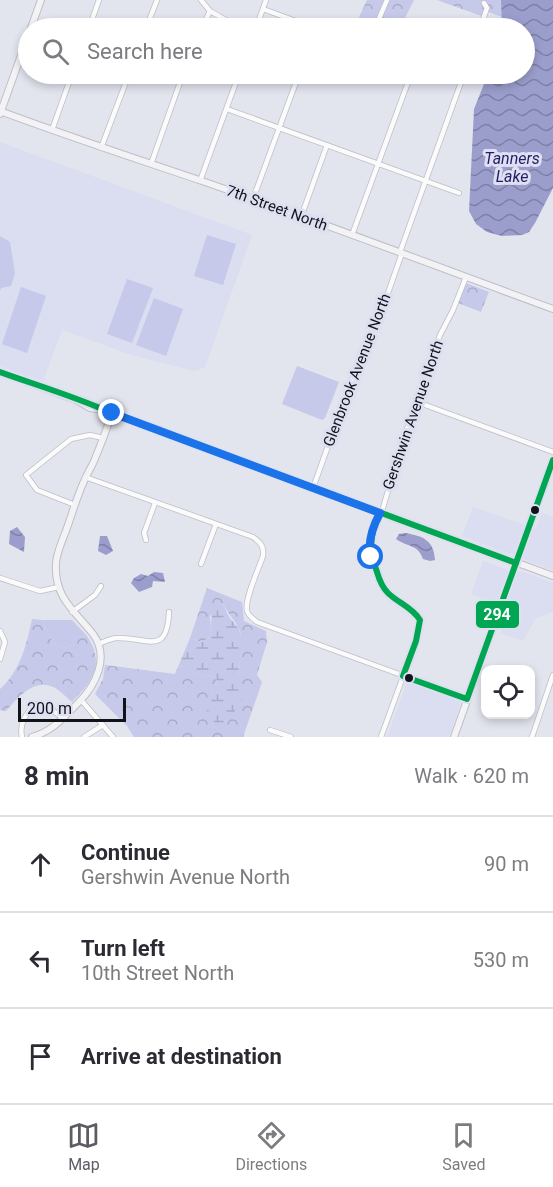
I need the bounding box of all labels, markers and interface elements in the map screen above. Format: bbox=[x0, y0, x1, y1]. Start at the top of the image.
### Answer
search box bbox=[18, 18, 535, 84]
icon: search bbox=[39, 35, 72, 68]
text: Search here bbox=[87, 39, 203, 64]
water label: Tanners Lake bbox=[484, 149, 540, 186]
street label: 7th Street North bbox=[224, 181, 330, 235]
street label: Glenbrook Avenue North bbox=[319, 291, 395, 449]
street label: Gershwin Avenue North bbox=[379, 338, 447, 492]
route end bbox=[98, 399, 124, 425]
unlabelled marker bbox=[529, 504, 541, 516]
route start bbox=[357, 543, 383, 569]
line badge: 294 bbox=[475, 600, 520, 629]
text: 294 bbox=[483, 605, 511, 624]
map controls bbox=[481, 665, 535, 719]
button: locate bbox=[481, 665, 535, 719]
unlabelled marker bbox=[403, 672, 415, 684]
scale bar bbox=[18, 695, 126, 722]
text: 200 m bbox=[27, 699, 72, 718]
text: 8 min bbox=[24, 761, 89, 791]
text: Walk · 620 m bbox=[414, 764, 529, 788]
text: Continue bbox=[81, 840, 170, 865]
icon: ahead bbox=[24, 848, 57, 881]
text: 90 m bbox=[484, 852, 529, 876]
text: Gershwin Avenue North bbox=[81, 865, 290, 889]
text: Turn left bbox=[81, 936, 165, 961]
icon: left bbox=[24, 944, 57, 977]
text: 530 m bbox=[473, 948, 529, 972]
text: 10th Street North bbox=[81, 961, 234, 985]
icon: arrive bbox=[24, 1040, 57, 1073]
text: Arrive at destination bbox=[81, 1044, 282, 1069]
tab: Map bbox=[67, 1119, 100, 1174]
tab: Directions bbox=[235, 1119, 307, 1174]
tab: Saved bbox=[442, 1119, 486, 1174]

